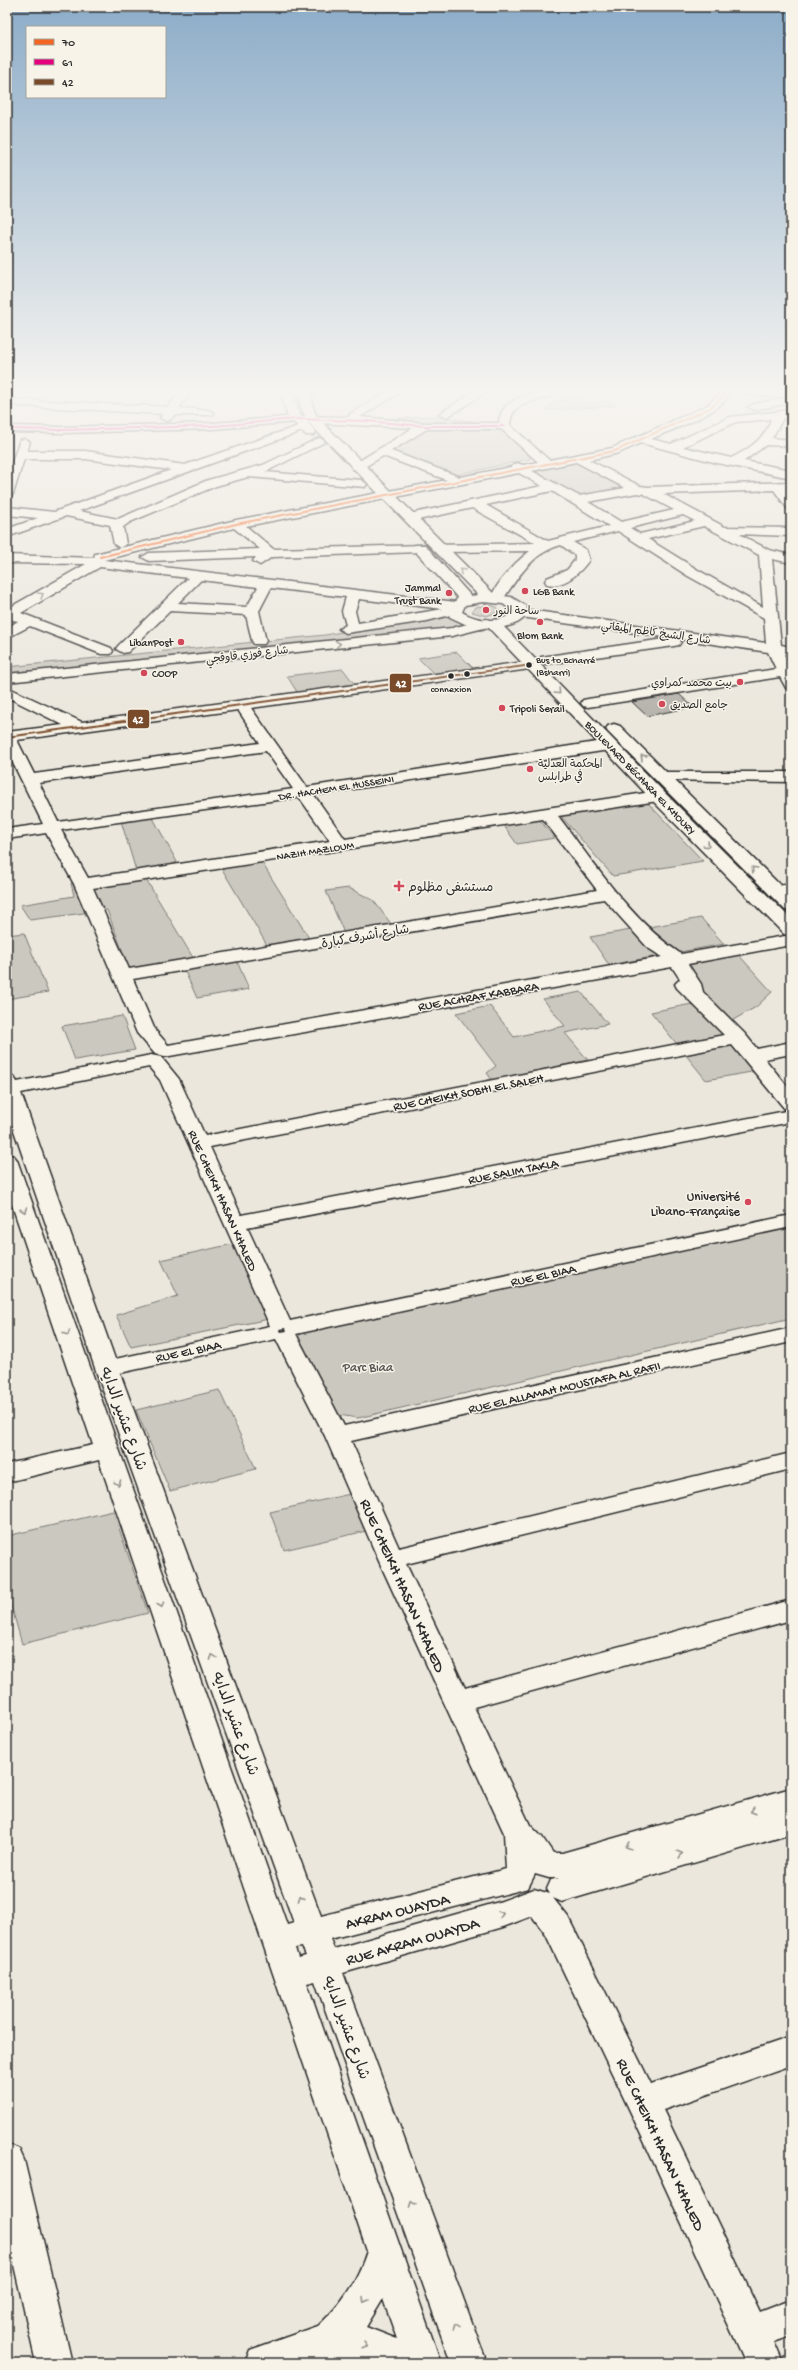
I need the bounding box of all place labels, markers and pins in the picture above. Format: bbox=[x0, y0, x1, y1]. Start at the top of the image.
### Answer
place label: Jammal Trust Bank bbox=[394, 583, 442, 608]
marker: LGB Bank bbox=[520, 586, 530, 596]
place label: LGB Bank bbox=[533, 587, 575, 599]
marker: Jammal Trust Bank bbox=[444, 588, 454, 598]
marker: ساحة النور bbox=[481, 605, 491, 615]
place label: ساحة النور bbox=[493, 605, 539, 618]
marker: Blom Bank bbox=[535, 617, 545, 627]
place label: Blom Bank bbox=[516, 631, 564, 643]
marker: LibanPost bbox=[176, 637, 186, 647]
place label: LibanPost bbox=[129, 638, 175, 650]
place label: Bus to Bcharré (Bsharri) bbox=[535, 655, 596, 679]
marker: Bus to Bcharré (Bsharri) bbox=[524, 660, 534, 670]
marker: COOP bbox=[139, 668, 149, 678]
place label: COOP bbox=[152, 669, 178, 681]
unlabelled marker bbox=[462, 669, 472, 679]
marker: connexion bbox=[446, 671, 456, 681]
place label: بيت محمد كمراوي bbox=[651, 677, 732, 691]
marker: بيت محمد كمراوي bbox=[735, 677, 745, 687]
place label: connexion bbox=[431, 684, 472, 696]
marker: جامع الصديق bbox=[657, 699, 667, 709]
place label: جامع الصديق bbox=[670, 699, 728, 713]
marker: Tripoli Serail bbox=[497, 703, 507, 713]
place label: Tripoli Serail bbox=[509, 704, 565, 716]
place label: المحكمة العدلية في طرابلس bbox=[538, 758, 602, 784]
marker: المحكمة العدلية في طرابلس bbox=[525, 764, 535, 774]
marker: مستشفى مظلوم bbox=[393, 880, 405, 892]
place label: مستشفى مظلوم bbox=[408, 881, 493, 897]
place label: Université Libano-Française bbox=[651, 1190, 740, 1220]
marker: Université Libano-Française bbox=[743, 1197, 753, 1207]

